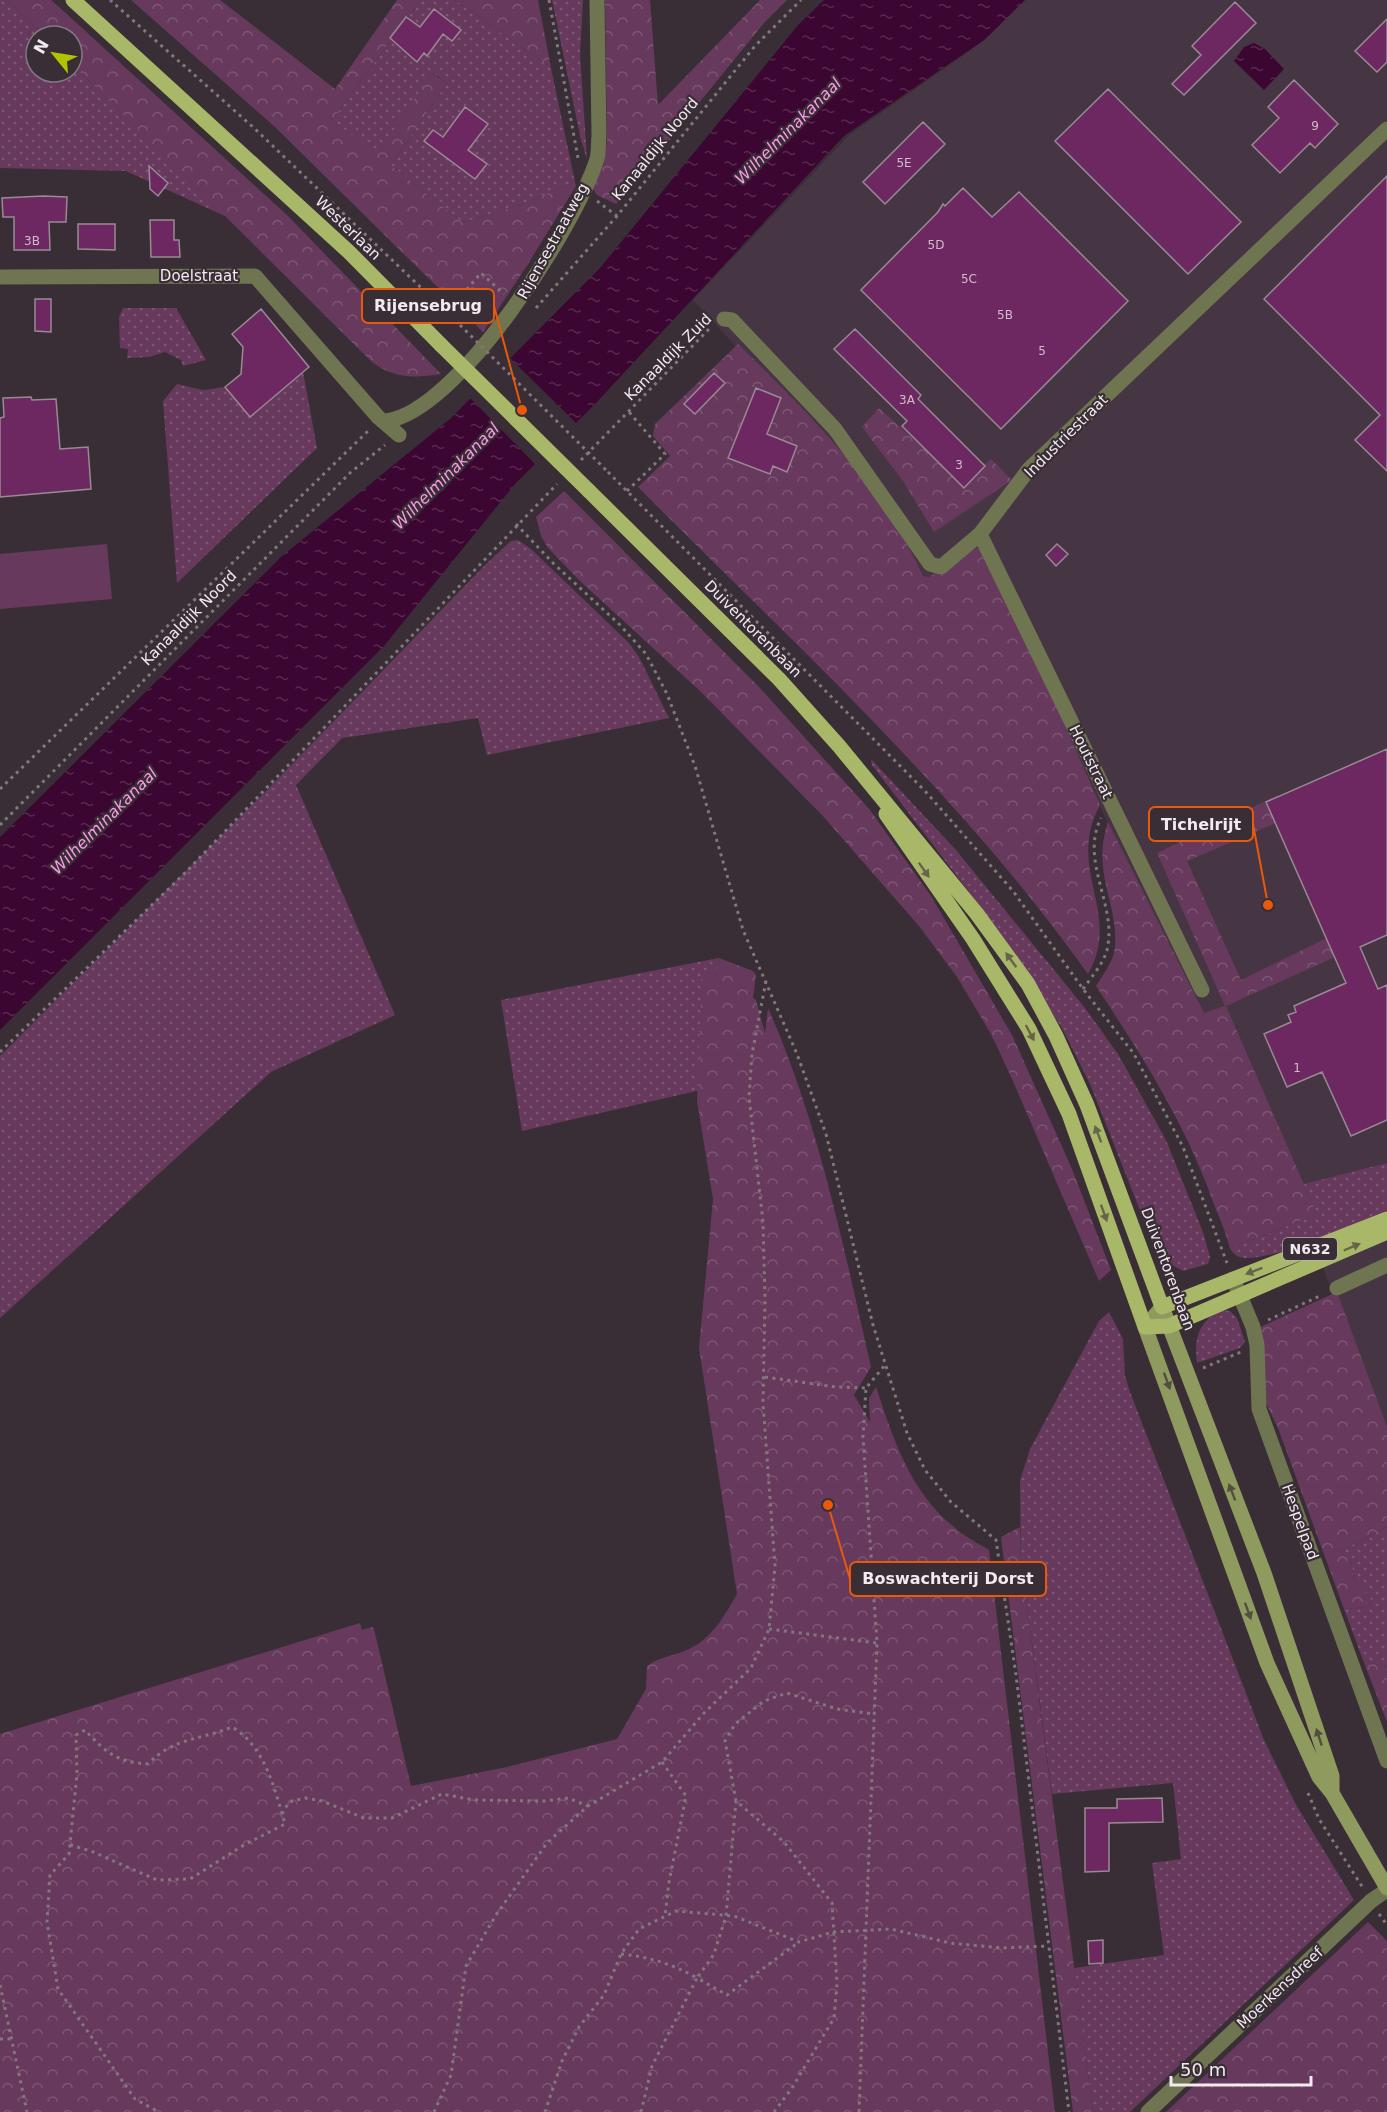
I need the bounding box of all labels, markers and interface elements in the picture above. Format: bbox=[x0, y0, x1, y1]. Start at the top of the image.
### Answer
north arrow bbox=[24, 24, 84, 84]
text: N bbox=[30, 36, 53, 57]
water label: Wilhelminakanaal bbox=[731, 74, 845, 188]
street label: Kanaaldijk Noord bbox=[608, 94, 702, 204]
house number: 9 bbox=[1311, 119, 1319, 133]
house number: 5E bbox=[896, 156, 912, 170]
street label: Rijensestraatweg bbox=[514, 180, 592, 302]
street label: Westerlaan bbox=[311, 192, 385, 264]
house number: 3B bbox=[24, 234, 40, 248]
house number: 5D bbox=[928, 238, 944, 252]
street label: Doelstraat bbox=[160, 267, 238, 285]
house number: 5C bbox=[961, 272, 977, 286]
callout: Rijensebrug bbox=[362, 289, 494, 323]
text: Rijensebrug bbox=[374, 296, 482, 315]
house number: 5B bbox=[997, 308, 1013, 322]
street label: Kanaaldijk Zuid bbox=[621, 310, 715, 404]
house number: 5 bbox=[1038, 344, 1046, 358]
street label: Industriestraat bbox=[1021, 391, 1111, 481]
house number: 3A bbox=[899, 393, 916, 407]
water label: Wilhelminakanaal bbox=[389, 419, 503, 533]
house number: 3 bbox=[955, 458, 963, 472]
street label: Kanaaldijk Noord bbox=[138, 567, 240, 669]
street label: Duiventorenbaan bbox=[701, 577, 805, 681]
street label: Houtstraat bbox=[1065, 722, 1117, 802]
water label: Wilhelminakanaal bbox=[47, 764, 161, 878]
callout: Tichelrijt bbox=[1149, 807, 1253, 841]
text: Tichelrijt bbox=[1161, 815, 1241, 834]
one-way arrow bbox=[918, 861, 930, 877]
one-way arrow bbox=[1005, 953, 1017, 969]
one-way arrow bbox=[1025, 1024, 1035, 1041]
house number: 1 bbox=[1293, 1061, 1301, 1075]
one-way arrow bbox=[1093, 1125, 1102, 1143]
one-way arrow bbox=[1100, 1204, 1110, 1222]
street label: Duiventorenbaan bbox=[1137, 1205, 1199, 1333]
road number: N632 bbox=[1283, 1238, 1337, 1260]
one-way arrow bbox=[1343, 1243, 1360, 1252]
one-way arrow bbox=[1245, 1267, 1263, 1276]
one-way arrow bbox=[1162, 1372, 1172, 1390]
street label: Hespelpad bbox=[1278, 1482, 1322, 1562]
one-way arrow bbox=[1227, 1483, 1237, 1501]
callout: Boswachterij Dorst bbox=[850, 1562, 1046, 1596]
text: Boswachterij Dorst bbox=[862, 1569, 1034, 1588]
one-way arrow bbox=[1244, 1602, 1254, 1620]
one-way arrow bbox=[1314, 1727, 1323, 1745]
street label: Moerkensdreef bbox=[1233, 1943, 1327, 2033]
scale bar bbox=[1171, 2049, 1310, 2087]
text: 50 m bbox=[1180, 2059, 1226, 2080]

